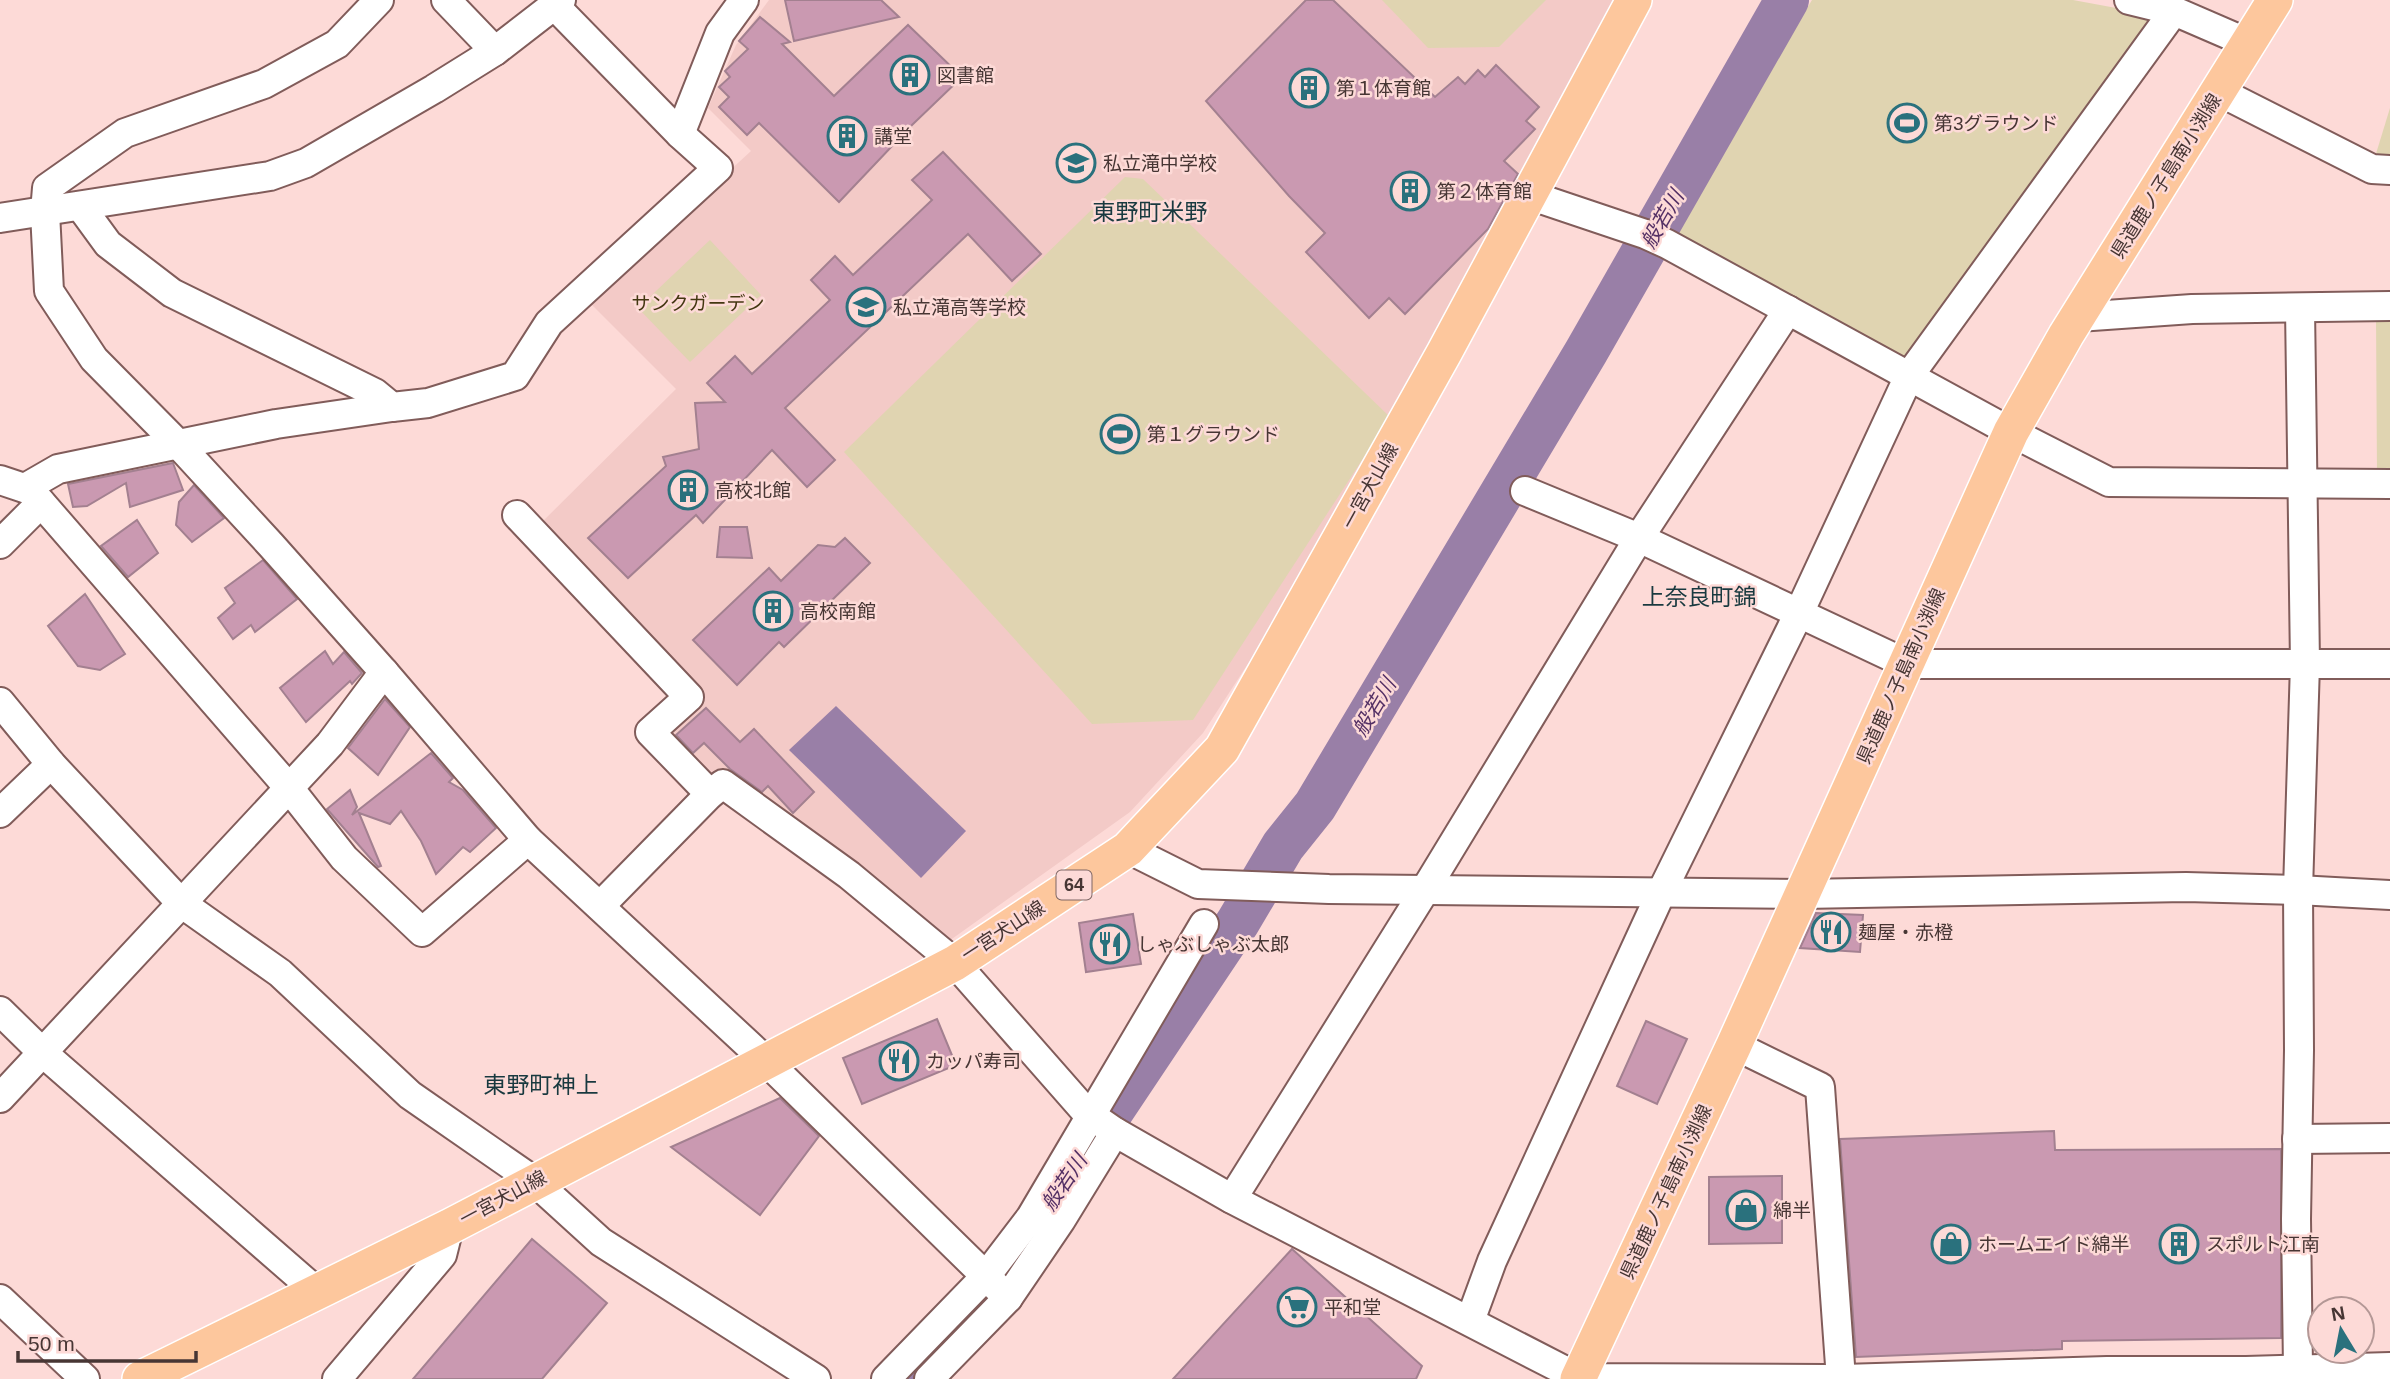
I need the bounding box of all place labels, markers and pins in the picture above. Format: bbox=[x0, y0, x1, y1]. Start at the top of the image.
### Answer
building icon: 図書館 bbox=[889, 54, 931, 96]
place label: 図書館 bbox=[937, 65, 994, 86]
building icon: 第１体育館 bbox=[1288, 67, 1330, 109]
place label: 第１体育館 bbox=[1336, 78, 1431, 99]
sports icon: 第3グラウンド bbox=[1886, 102, 1928, 144]
place label: 第3グラウンド bbox=[1934, 113, 2059, 134]
building icon: 講堂 bbox=[826, 115, 868, 157]
place label: 講堂 bbox=[874, 126, 912, 147]
school or university icon: 私立滝中学校 bbox=[1055, 142, 1097, 184]
place label: 私立滝中学校 bbox=[1103, 153, 1217, 174]
building icon: 第２体育館 bbox=[1389, 170, 1431, 212]
place label: 第２体育館 bbox=[1437, 181, 1532, 202]
school or university icon: 私立滝高等学校 bbox=[845, 286, 887, 328]
place label: 私立滝高等学校 bbox=[893, 297, 1026, 318]
sports icon: 第１グラウンド bbox=[1099, 413, 1141, 455]
place label: 第１グラウンド bbox=[1147, 424, 1280, 445]
building icon: 高校北館 bbox=[667, 469, 709, 511]
place label: 高校北館 bbox=[715, 480, 791, 501]
building icon: 高校南館 bbox=[752, 590, 794, 632]
place label: 高校南館 bbox=[800, 601, 876, 622]
restaurant icon: 麺屋・赤橙 bbox=[1810, 911, 1852, 953]
place label: 麺屋・赤橙 bbox=[1858, 922, 1953, 943]
restaurant icon: しゃぶしゃぶ太郎 bbox=[1089, 923, 1131, 965]
place label: しゃぶしゃぶ太郎 bbox=[1137, 934, 1289, 955]
restaurant icon: カッパ寿司 bbox=[878, 1040, 920, 1082]
place label: カッパ寿司 bbox=[926, 1051, 1021, 1072]
shop icon: 綿半 bbox=[1725, 1189, 1767, 1231]
place label: 綿半 bbox=[1773, 1200, 1811, 1221]
shop icon: ホームエイド綿半 bbox=[1930, 1223, 1972, 1265]
building icon: スポルト江南 bbox=[2158, 1223, 2200, 1265]
place label: ホームエイド綿半 bbox=[1978, 1234, 2129, 1255]
place label: スポルト江南 bbox=[2206, 1234, 2320, 1255]
supermarket icon: 平和堂 bbox=[1276, 1286, 1318, 1328]
place label: 平和堂 bbox=[1324, 1297, 1381, 1318]

